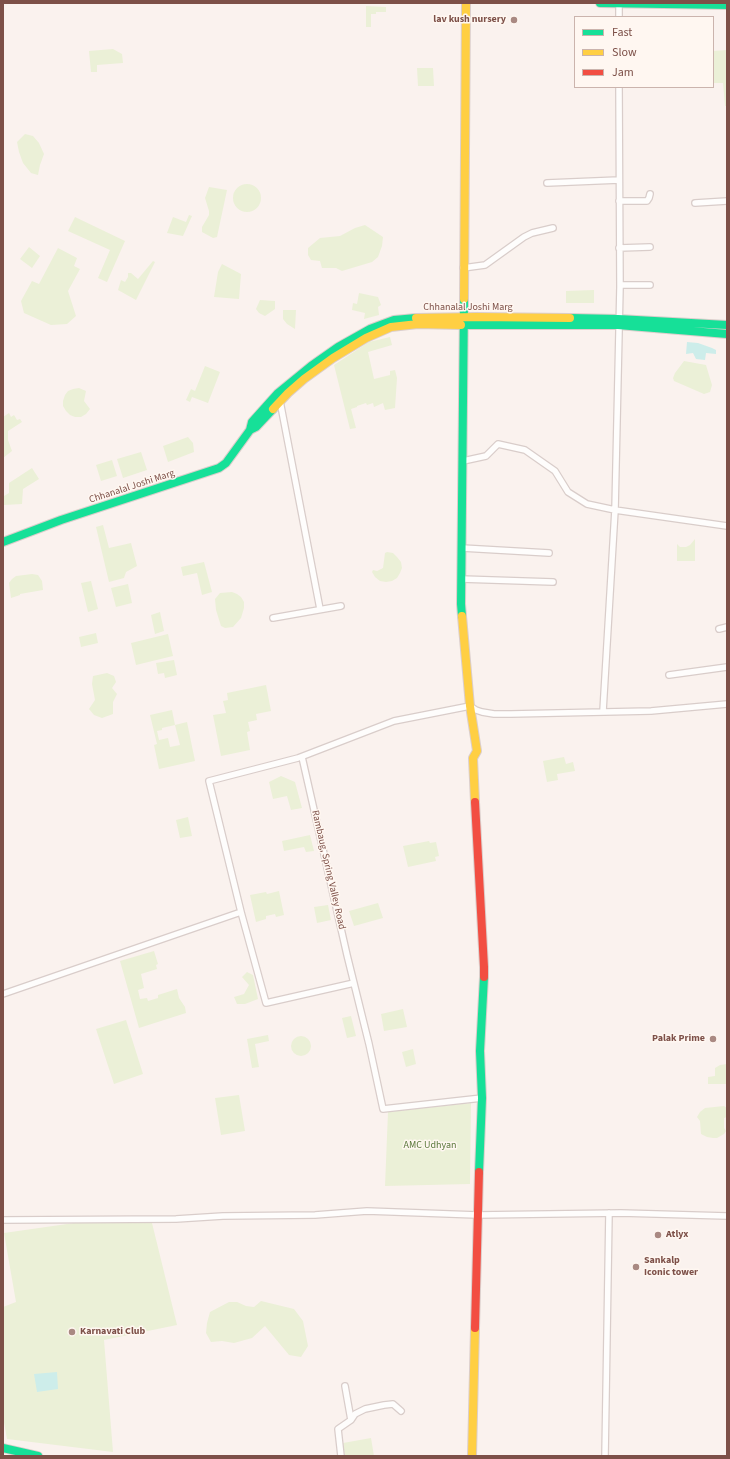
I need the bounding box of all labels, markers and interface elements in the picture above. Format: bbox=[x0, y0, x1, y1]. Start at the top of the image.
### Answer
place label: lav kush nursery bbox=[433, 14, 506, 26]
marker: lav kush nursery bbox=[509, 15, 519, 25]
legend bbox=[574, 16, 714, 88]
text: Fast bbox=[612, 24, 632, 41]
text: Slow bbox=[612, 44, 637, 61]
text: Jam bbox=[612, 64, 634, 81]
street label: Chhanalal Joshi Marg bbox=[423, 302, 513, 314]
street label: Chhanalal Joshi Marg bbox=[88, 467, 176, 507]
street label: Rambaug, Spring Valley Road bbox=[308, 809, 348, 931]
place label: Palak Prime bbox=[652, 1033, 705, 1045]
marker: Palak Prime bbox=[708, 1034, 718, 1044]
park label: AMC Udhyan bbox=[404, 1140, 456, 1152]
place label: Atlyx bbox=[666, 1229, 688, 1241]
marker: Atlyx bbox=[653, 1230, 663, 1240]
place label: Sankalp Iconic tower bbox=[644, 1255, 698, 1278]
marker: Sankalp Iconic tower bbox=[631, 1262, 641, 1272]
place label: Karnavati Club bbox=[80, 1326, 145, 1338]
marker: Karnavati Club bbox=[67, 1327, 77, 1337]

